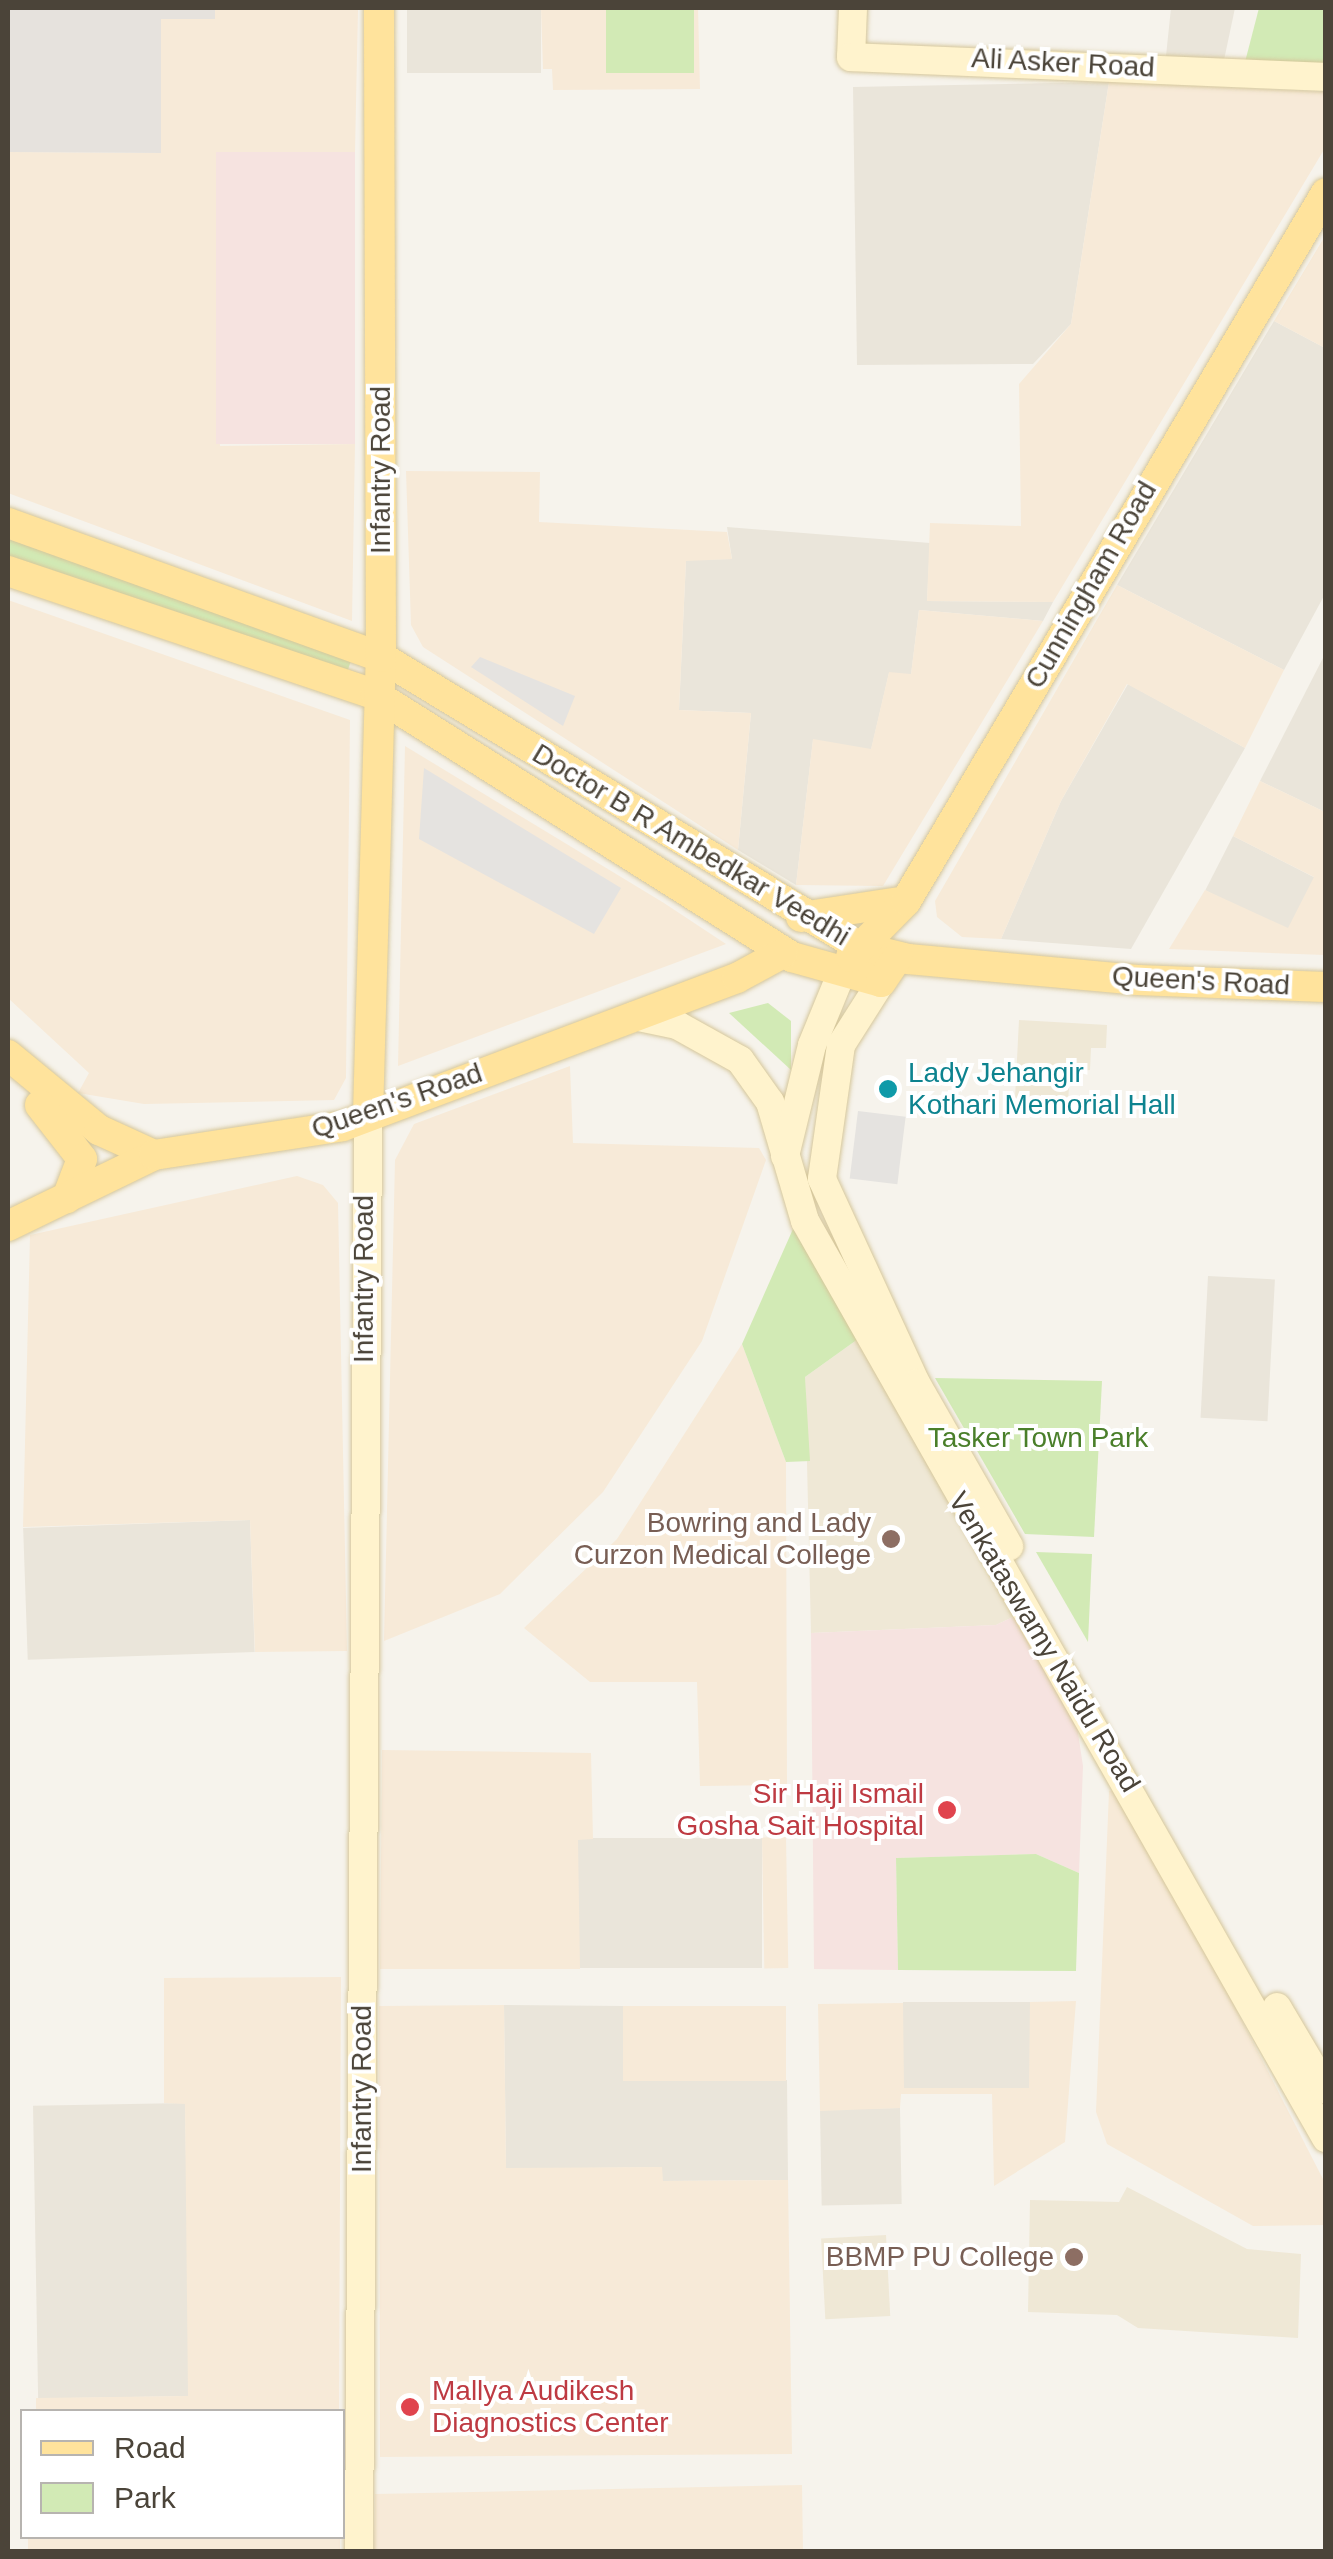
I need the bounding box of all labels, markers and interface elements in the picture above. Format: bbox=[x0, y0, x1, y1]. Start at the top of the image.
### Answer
street label: Ali Asker Road bbox=[970, 41, 1156, 85]
street label: Infantry Road bbox=[364, 386, 398, 554]
street label: Cunningham Road bbox=[1018, 475, 1164, 695]
street label: Doctor B R Ambedkar Veedhi bbox=[526, 736, 856, 954]
street label: Queen's Road bbox=[1111, 960, 1291, 1002]
street label: Queen's Road bbox=[307, 1056, 487, 1146]
place label: Lady Jehangir Kothari Memorial Hall bbox=[908, 1056, 1176, 1122]
marker: Lady Jehangir Kothari Memorial Hall bbox=[877, 1078, 899, 1100]
street label: Infantry Road bbox=[347, 1195, 381, 1363]
park label: Tasker Town Park bbox=[928, 1421, 1148, 1455]
street label: Venkataswamy Naidu Road bbox=[941, 1486, 1147, 1798]
place label: Bowring and Lady Curzon Medical College bbox=[574, 1506, 871, 1572]
marker: Bowring and Lady Curzon Medical College bbox=[880, 1528, 902, 1550]
place label: Sir Haji Ismail Gosha Sait Hospital bbox=[677, 1777, 924, 1843]
marker: Sir Haji Ismail Gosha Sait Hospital bbox=[934, 1797, 960, 1823]
street label: Infantry Road bbox=[345, 2005, 379, 2173]
place label: BBMP PU College bbox=[825, 2240, 1054, 2274]
marker: BBMP PU College bbox=[1063, 2246, 1085, 2268]
place label: Mallya Audikesh Diagnostics Center bbox=[432, 2374, 669, 2440]
marker: Mallya Audikesh Diagnostics Center bbox=[397, 2394, 423, 2420]
legend bbox=[20, 2409, 345, 2539]
text: Road bbox=[114, 2431, 186, 2464]
text: Park bbox=[114, 2481, 176, 2514]

